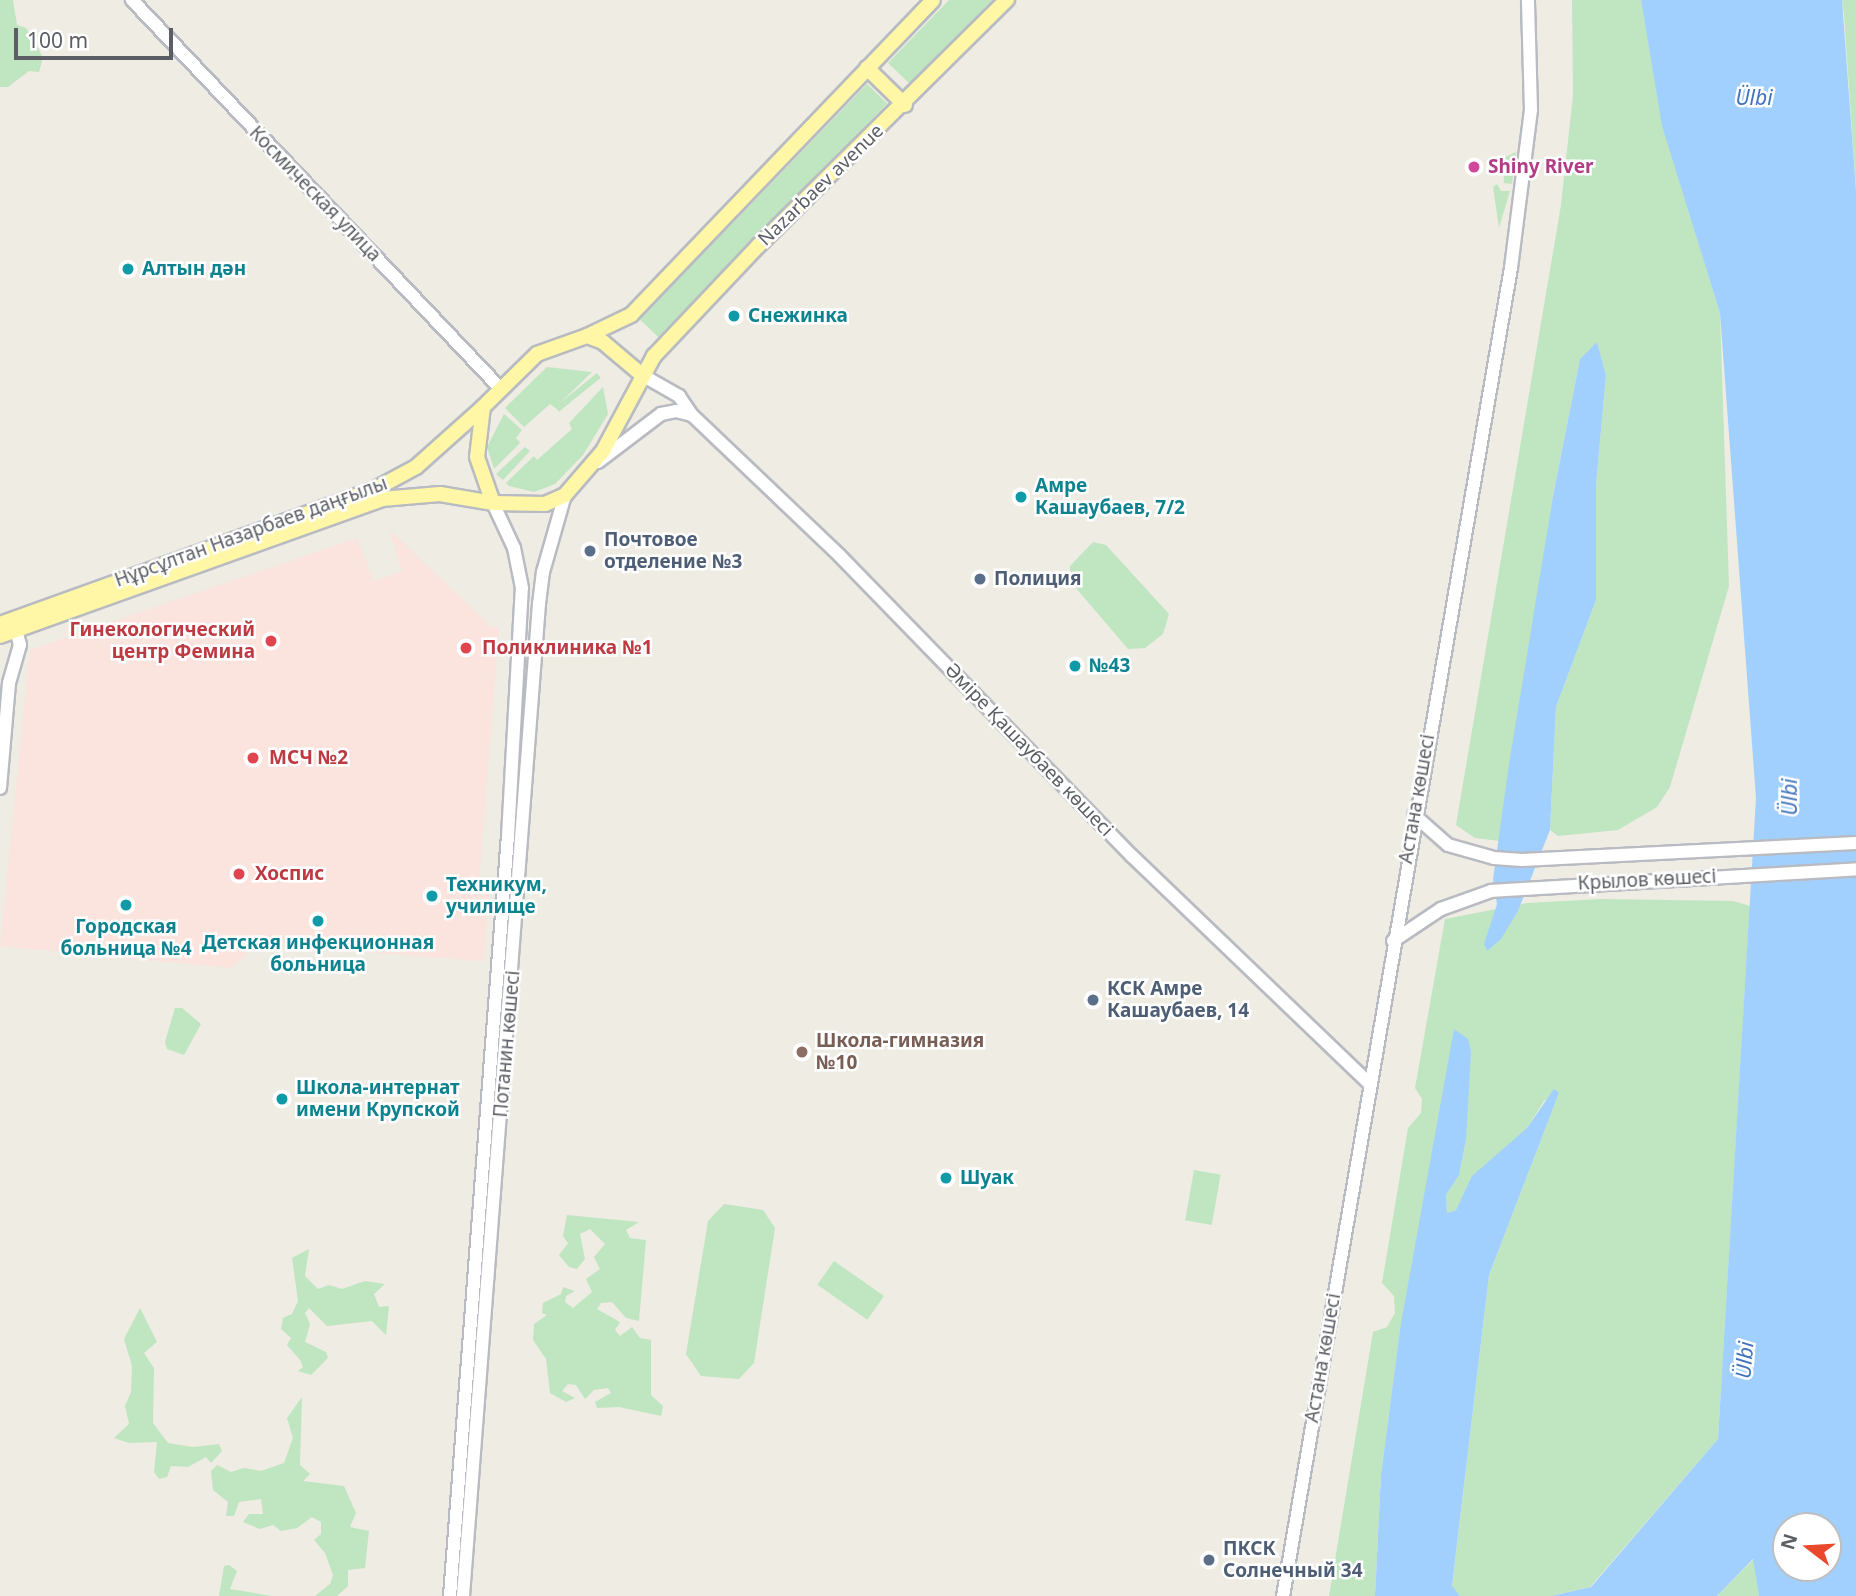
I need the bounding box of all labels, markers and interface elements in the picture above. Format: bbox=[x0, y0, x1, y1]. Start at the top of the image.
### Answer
scale bar bbox=[18, 14, 177, 58]
text: 100 m bbox=[27, 26, 88, 54]
water label: Ülbi bbox=[1735, 84, 1773, 110]
street label: Nazarbaev avenue bbox=[754, 119, 888, 251]
street label: Космическая улица bbox=[244, 121, 386, 267]
place label: Shiny River bbox=[1488, 156, 1593, 178]
marker: Shiny River bbox=[1466, 159, 1482, 175]
place label: Алтын дән bbox=[142, 258, 246, 280]
marker: Алтын дән bbox=[120, 261, 136, 277]
place label: Снежинка bbox=[748, 305, 848, 327]
marker: Снежинка bbox=[726, 308, 742, 324]
street label: Нұрсұлтан Назарбаев даңғылы bbox=[112, 472, 390, 592]
place label: Амре Кашаубаев, 7/2 bbox=[1035, 475, 1185, 519]
marker: Амре Кашаубаев, 7/2 bbox=[1013, 489, 1029, 505]
place label: Почтовое отделение №3 bbox=[604, 529, 742, 573]
marker: Почтовое отделение №3 bbox=[582, 543, 598, 559]
place label: Полиция bbox=[994, 568, 1082, 590]
marker: Полиция bbox=[972, 571, 988, 587]
place label: Гинекологический центр Фемина bbox=[69, 619, 255, 663]
marker: Гинекологический центр Фемина bbox=[261, 631, 281, 651]
place label: Поликлиника №1 bbox=[482, 637, 653, 659]
marker: Поликлиника №1 bbox=[456, 638, 476, 658]
place label: №43 bbox=[1089, 655, 1130, 677]
marker: №43 bbox=[1067, 658, 1083, 674]
street label: Әміре Қашаубаев көшесі bbox=[940, 659, 1118, 841]
street label: Астана көшесі bbox=[1394, 733, 1440, 865]
place label: МСЧ №2 bbox=[269, 747, 348, 769]
marker: МСЧ №2 bbox=[243, 748, 263, 768]
water label: Ülbi bbox=[1776, 778, 1802, 816]
place label: Хоспис bbox=[255, 863, 324, 885]
marker: Хоспис bbox=[229, 864, 249, 884]
street label: Крылов көшесі bbox=[1577, 865, 1717, 895]
place label: Техникум, училище bbox=[446, 874, 547, 918]
marker: Техникум, училище bbox=[424, 888, 440, 904]
marker: Городская больница №4 bbox=[118, 897, 134, 913]
marker: Детская инфекционная больница bbox=[310, 913, 326, 929]
place label: Городская больница №4 bbox=[60, 916, 192, 960]
place label: Детская инфекционная больница bbox=[202, 932, 434, 976]
street label: Потанин көшесі bbox=[489, 970, 525, 1118]
place label: КСК Амре Кашаубаев, 14 bbox=[1107, 978, 1249, 1022]
marker: КСК Амре Кашаубаев, 14 bbox=[1085, 992, 1101, 1008]
place label: Школа-гимназия №10 bbox=[816, 1030, 984, 1074]
marker: Школа-гимназия №10 bbox=[794, 1044, 810, 1060]
place label: Школа-интернат имени Крупской bbox=[296, 1077, 460, 1121]
marker: Школа-интернат имени Крупской bbox=[274, 1091, 290, 1107]
place label: Шуак bbox=[960, 1167, 1014, 1189]
marker: Шуак bbox=[938, 1170, 954, 1186]
street label: Астана көшесі bbox=[1300, 1292, 1346, 1424]
water label: Ülbi bbox=[1730, 1340, 1758, 1380]
north arrow bbox=[1772, 1512, 1842, 1582]
text: N bbox=[1774, 1530, 1804, 1553]
place label: ПКСК Солнечный 34 bbox=[1223, 1538, 1363, 1582]
marker: ПКСК Солнечный 34 bbox=[1201, 1552, 1217, 1568]

